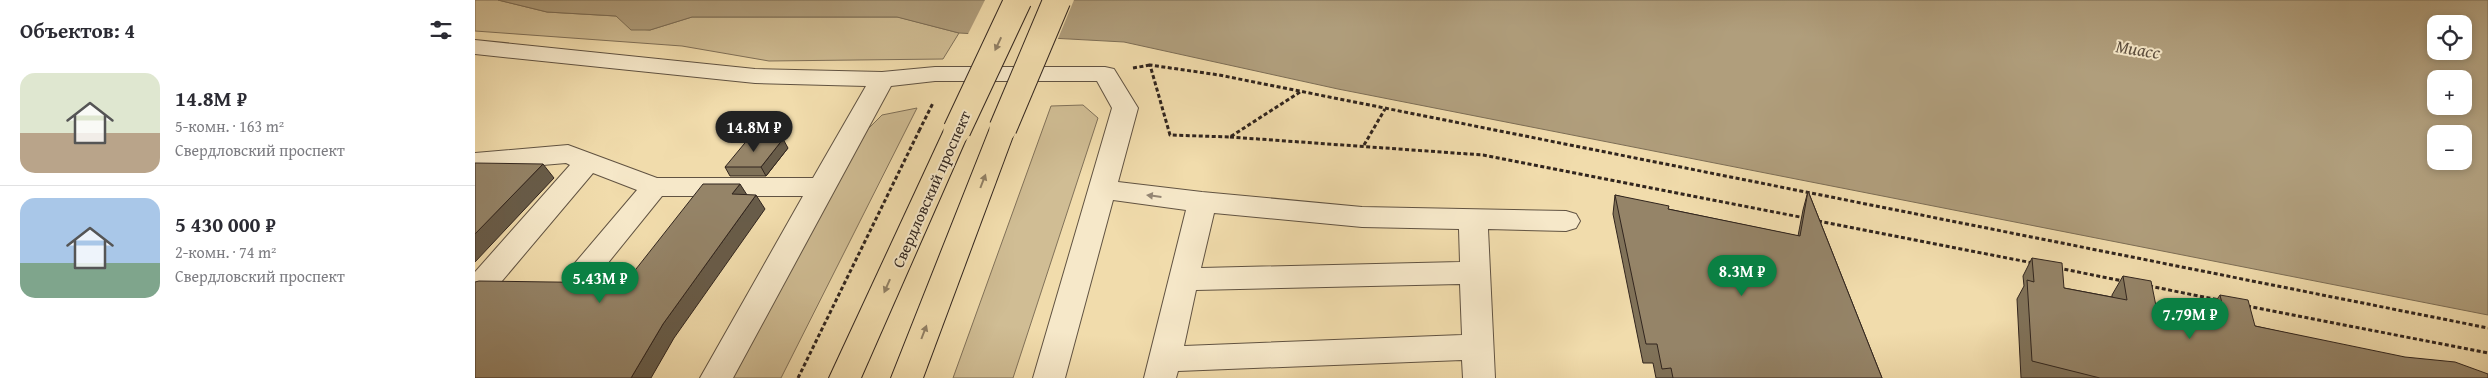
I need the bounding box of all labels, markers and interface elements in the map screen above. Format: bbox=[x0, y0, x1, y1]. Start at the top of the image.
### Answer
text: Объектов: 4 bbox=[20, 15, 135, 46]
map controls bbox=[2427, 15, 2472, 170]
button: locate bbox=[2427, 15, 2472, 60]
icon: filters bbox=[427, 16, 455, 44]
water label: Миасс bbox=[2114, 32, 2163, 66]
one-way arrow bbox=[993, 37, 1001, 51]
button: + bbox=[2427, 70, 2472, 115]
text: 14.8M ₽ bbox=[175, 83, 247, 114]
icon: home bbox=[60, 93, 120, 153]
street label: Свердловский проспект bbox=[886, 106, 977, 271]
pin: 14.8M ₽ bbox=[708, 110, 800, 153]
text: 5-комн. · 163 m² bbox=[175, 114, 284, 138]
text: 14.8M ₽ bbox=[727, 115, 781, 139]
button: − bbox=[2427, 125, 2472, 170]
text: Свердловский проспект bbox=[175, 138, 345, 162]
one-way arrow bbox=[979, 174, 987, 188]
one-way arrow bbox=[1146, 192, 1162, 200]
text: 5 430 000 ₽ bbox=[175, 209, 276, 240]
icon: home bbox=[60, 218, 120, 278]
text: 2-комн. · 74 m² bbox=[175, 240, 276, 264]
pin: 8.3M ₽ bbox=[1701, 254, 1783, 297]
text: 8.3M ₽ bbox=[1719, 259, 1765, 283]
pin: 5.43M ₽ bbox=[554, 262, 646, 304]
text: Свердловский проспект bbox=[175, 264, 345, 288]
text: 5.43M ₽ bbox=[573, 266, 627, 290]
one-way arrow bbox=[882, 279, 890, 293]
pin: 7.79M ₽ bbox=[2144, 298, 2236, 340]
text: 7.79M ₽ bbox=[2163, 302, 2217, 326]
one-way arrow bbox=[921, 325, 929, 340]

